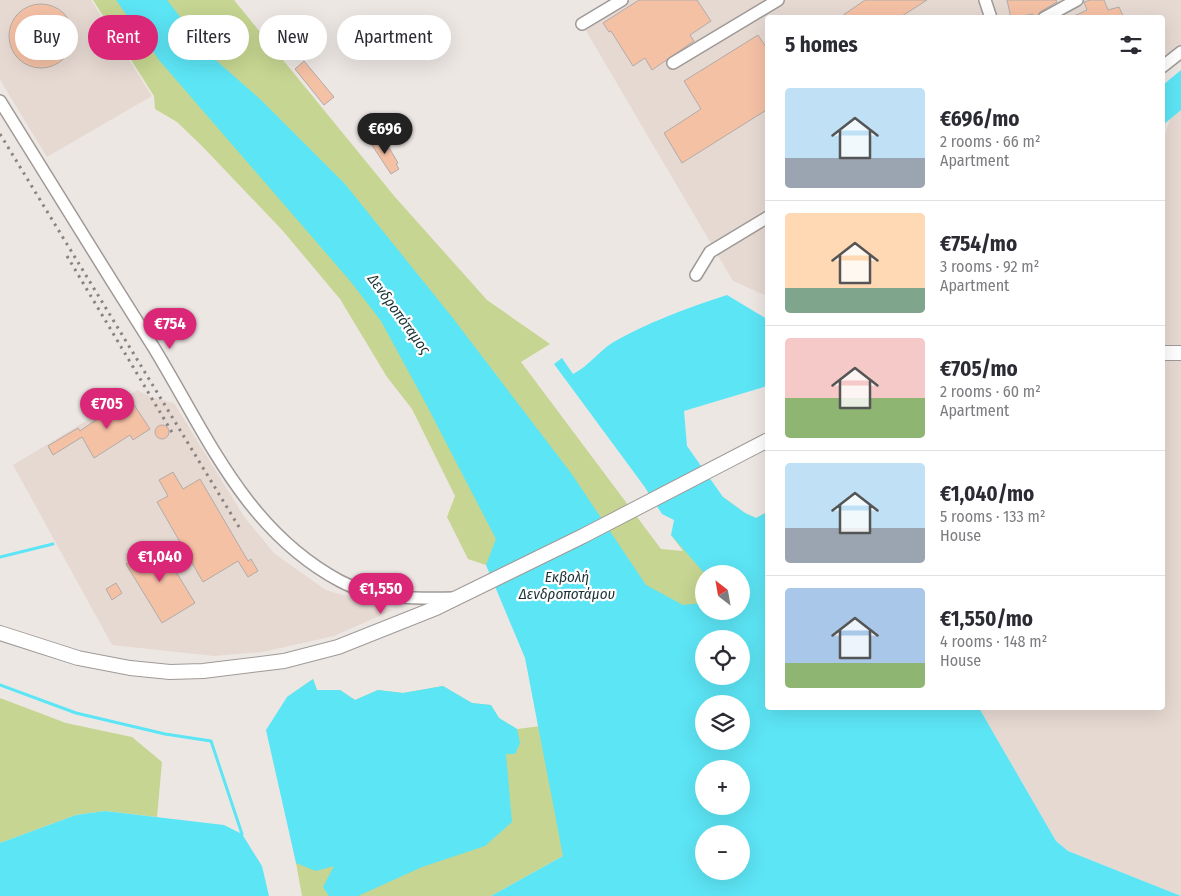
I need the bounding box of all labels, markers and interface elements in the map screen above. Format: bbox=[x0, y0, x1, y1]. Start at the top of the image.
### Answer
chip: Buy bbox=[15, 15, 78, 60]
chip: Rent bbox=[88, 15, 158, 60]
chip: Filters bbox=[168, 15, 249, 60]
chip: New bbox=[259, 15, 327, 60]
chip: Apartment bbox=[337, 15, 451, 60]
icon: filters bbox=[1117, 31, 1145, 59]
text: 5 homes bbox=[785, 32, 858, 58]
text: €696/mo bbox=[940, 106, 1019, 132]
icon: home bbox=[825, 108, 885, 168]
pin: €696 bbox=[355, 112, 415, 155]
text: €696 bbox=[368, 119, 402, 138]
text: 2 rooms · 66 m² bbox=[940, 132, 1040, 151]
text: Apartment bbox=[940, 151, 1009, 170]
text: €754/mo bbox=[940, 231, 1017, 257]
icon: home bbox=[825, 233, 885, 293]
text: 3 rooms · 92 m² bbox=[940, 257, 1039, 276]
water label: Δενδροπόταμος bbox=[363, 269, 435, 358]
text: Apartment bbox=[940, 276, 1009, 295]
pin: €754 bbox=[140, 308, 200, 350]
text: €754 bbox=[154, 314, 186, 333]
text: €705/mo bbox=[940, 356, 1018, 382]
icon: home bbox=[825, 358, 885, 418]
text: 2 rooms · 60 m² bbox=[940, 382, 1041, 401]
pin: €705 bbox=[77, 388, 137, 430]
text: €705 bbox=[91, 394, 123, 413]
text: Apartment bbox=[940, 401, 1009, 420]
text: €1,040/mo bbox=[940, 481, 1034, 507]
icon: home bbox=[825, 483, 885, 543]
text: 5 rooms · 133 m² bbox=[940, 507, 1046, 526]
text: House bbox=[940, 526, 981, 545]
pin: €1,040 bbox=[119, 540, 201, 583]
text: €1,040 bbox=[138, 547, 182, 566]
north arrow bbox=[695, 565, 750, 620]
map controls bbox=[695, 565, 750, 880]
water label: Εκβολή Δενδροποτάμου bbox=[518, 568, 615, 603]
pin: €1,550 bbox=[340, 572, 422, 615]
text: €1,550 bbox=[359, 579, 403, 598]
text: €1,550/mo bbox=[940, 606, 1033, 632]
icon: home bbox=[825, 608, 885, 668]
button: locate bbox=[695, 630, 750, 685]
text: 4 rooms · 148 m² bbox=[940, 632, 1047, 651]
text: House bbox=[940, 651, 981, 670]
button: layers bbox=[695, 695, 750, 750]
button: + bbox=[695, 760, 750, 815]
button: − bbox=[695, 825, 750, 880]

